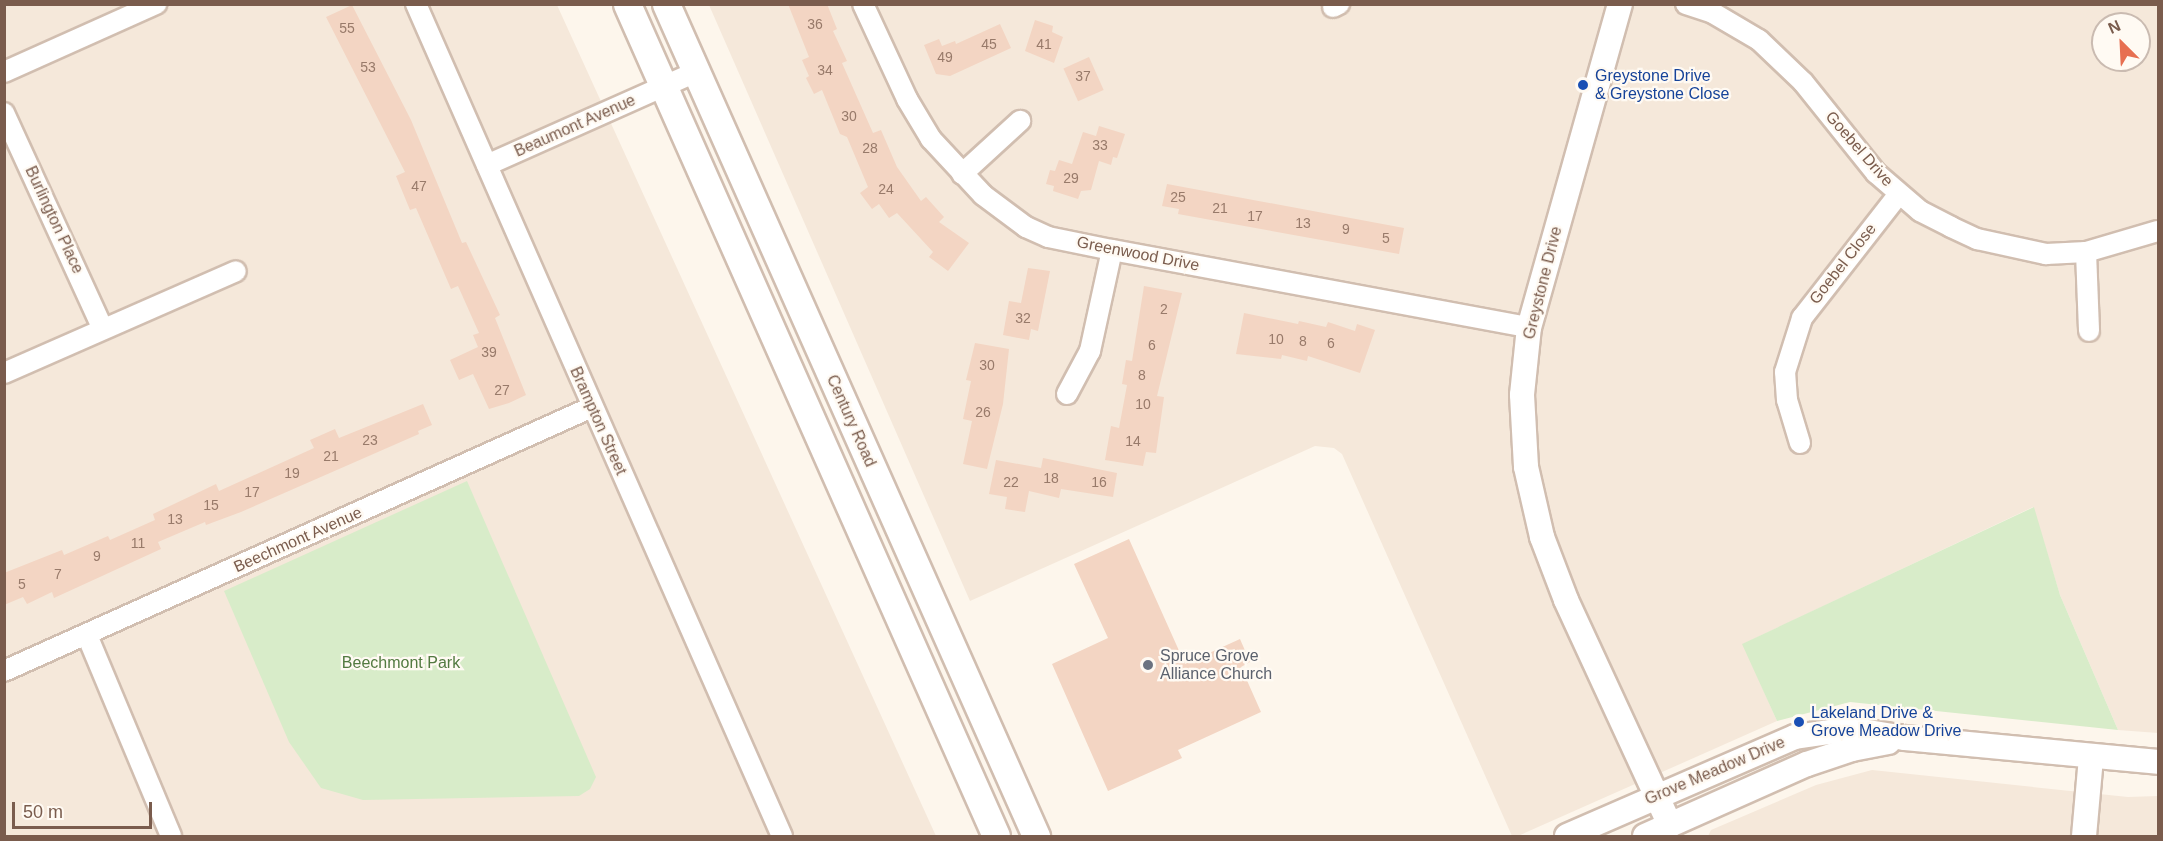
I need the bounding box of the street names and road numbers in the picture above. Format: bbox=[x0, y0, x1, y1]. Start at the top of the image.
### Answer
street label: Beaumont Avenue bbox=[511, 91, 639, 161]
street label: Goebel Drive bbox=[1821, 107, 1897, 191]
street label: Burlington Place bbox=[21, 163, 87, 277]
street label: Goebel Close bbox=[1806, 220, 1880, 308]
street label: Greystone Drive bbox=[1520, 225, 1566, 341]
street label: Greenwood Drive bbox=[1075, 233, 1201, 275]
street label: Brampton Street bbox=[566, 364, 630, 478]
street label: Century Road bbox=[822, 372, 880, 470]
street label: Beechmont Avenue bbox=[230, 503, 366, 577]
street label: Grove Meadow Drive bbox=[1642, 733, 1788, 809]

